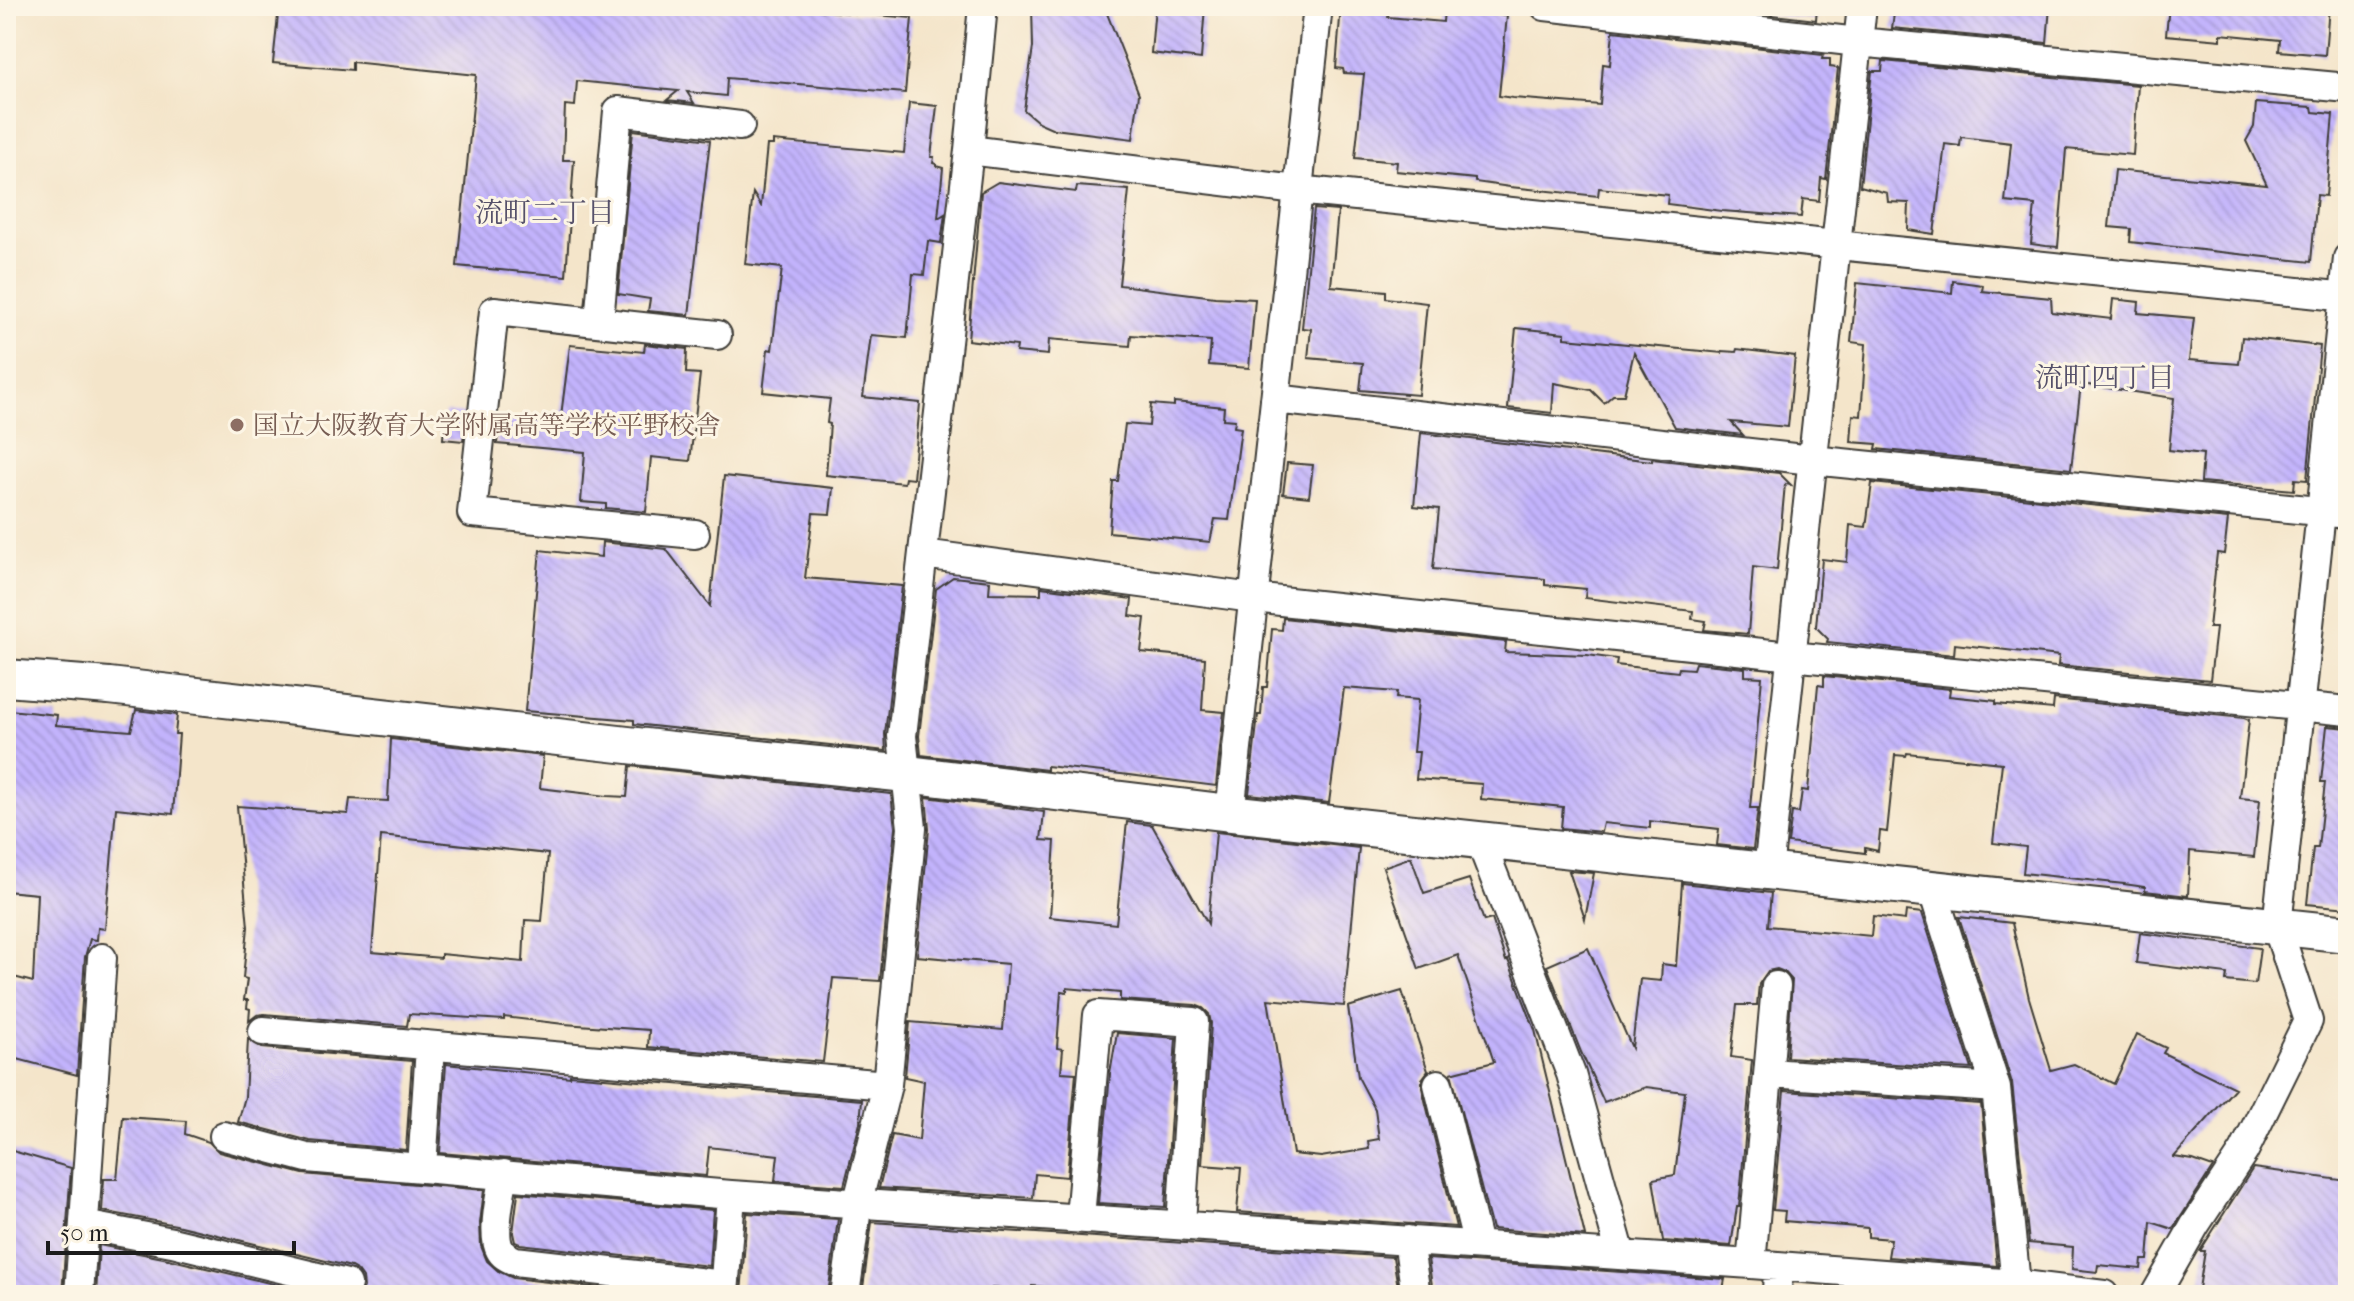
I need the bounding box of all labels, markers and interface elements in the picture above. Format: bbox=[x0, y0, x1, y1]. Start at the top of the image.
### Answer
district label: 流町二丁目 bbox=[475, 196, 615, 229]
district label: 流町四丁目 bbox=[2035, 361, 2175, 394]
place label: 国立大阪教育大学附属高等学校平野校舎 bbox=[253, 410, 721, 441]
marker: 国立大阪教育大学附属高等学校平野校舎 bbox=[228, 416, 246, 434]
scale bar bbox=[48, 1205, 294, 1255]
text: 50 m bbox=[60, 1219, 109, 1247]

